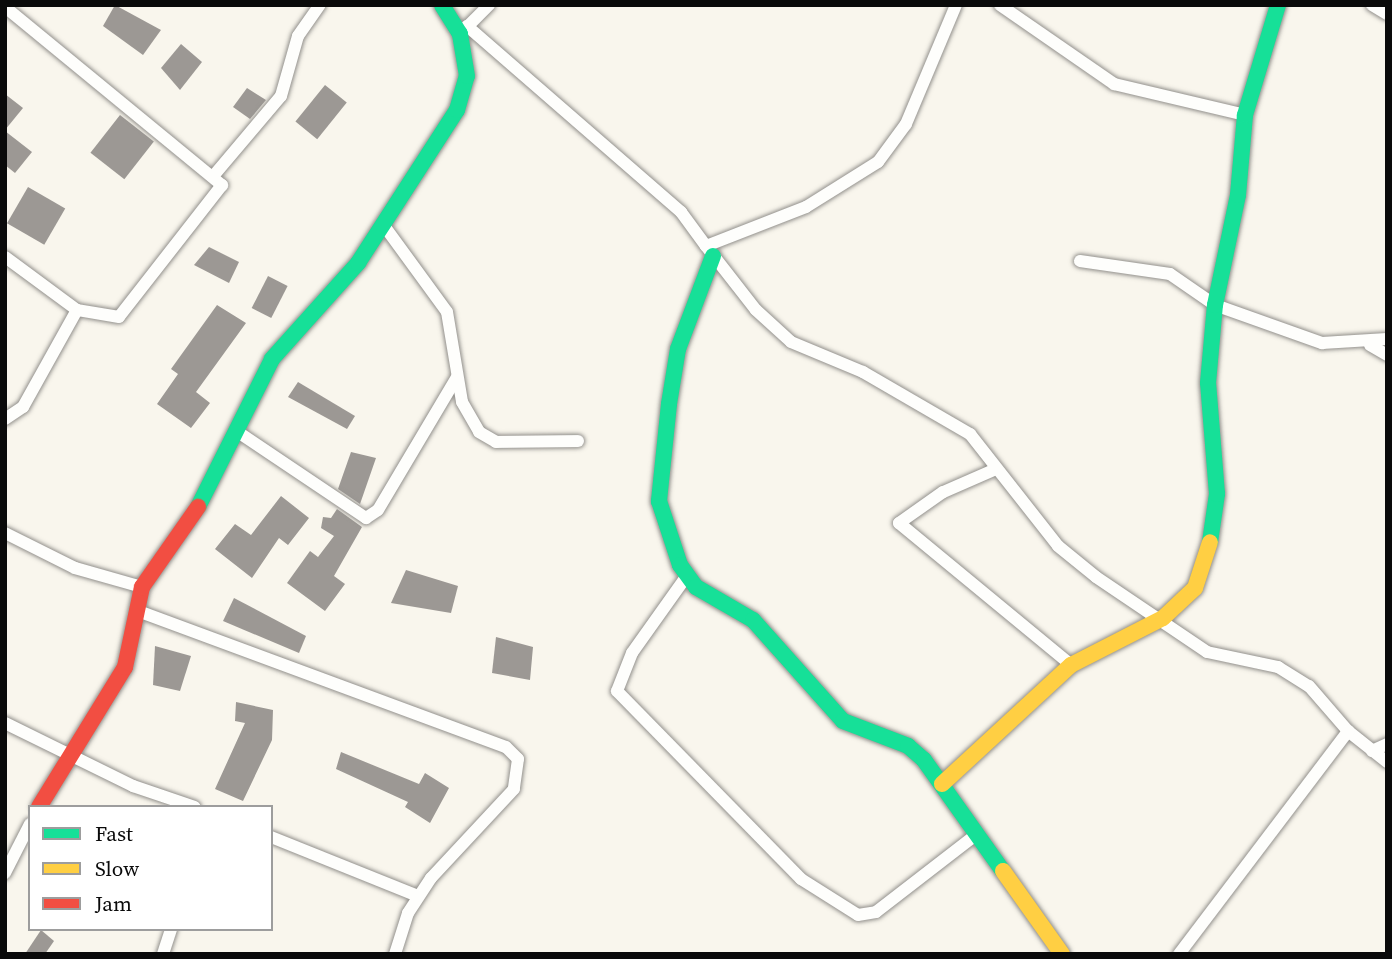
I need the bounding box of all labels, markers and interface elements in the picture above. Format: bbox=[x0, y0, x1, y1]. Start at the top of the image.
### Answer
legend bbox=[28, 805, 273, 931]
text: Fast bbox=[95, 819, 133, 848]
text: Slow bbox=[95, 854, 139, 883]
text: Jam bbox=[95, 889, 132, 918]

